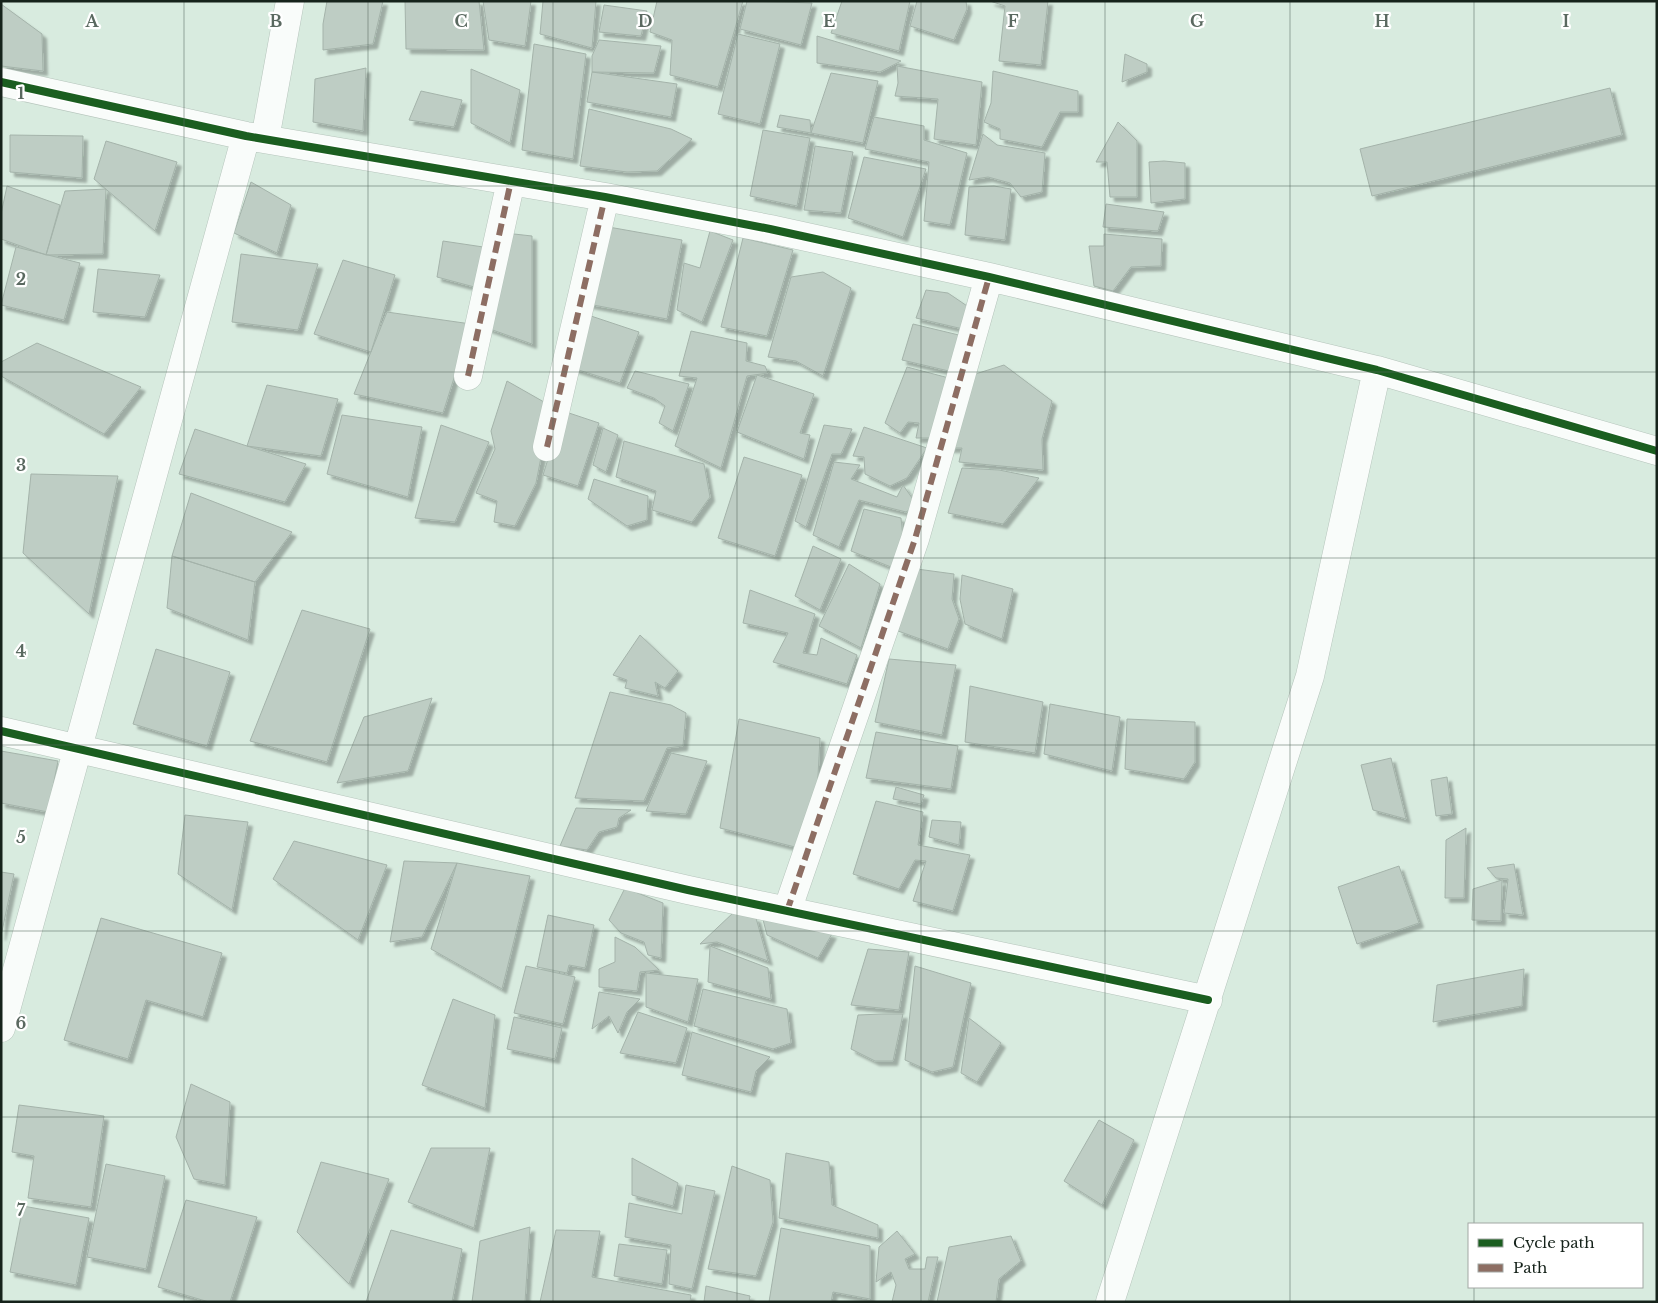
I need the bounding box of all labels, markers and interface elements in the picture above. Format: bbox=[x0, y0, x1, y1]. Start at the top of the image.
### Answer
text: A bbox=[85, 11, 100, 31]
text: B bbox=[270, 11, 283, 31]
text: C bbox=[454, 11, 468, 31]
text: D bbox=[638, 11, 652, 31]
text: E bbox=[823, 11, 835, 31]
text: F bbox=[1007, 11, 1019, 31]
text: G bbox=[1190, 11, 1204, 31]
text: H bbox=[1374, 11, 1390, 31]
text: I bbox=[1563, 11, 1570, 31]
text: 1 bbox=[18, 83, 25, 103]
text: 2 bbox=[16, 269, 26, 289]
text: 3 bbox=[16, 455, 26, 475]
text: 4 bbox=[16, 641, 26, 661]
text: 5 bbox=[16, 827, 26, 847]
text: 6 bbox=[16, 1013, 27, 1033]
text: 7 bbox=[17, 1200, 26, 1220]
legend bbox=[1468, 1223, 1643, 1288]
text: Cycle path bbox=[1513, 1233, 1595, 1252]
text: Path bbox=[1513, 1258, 1547, 1277]

